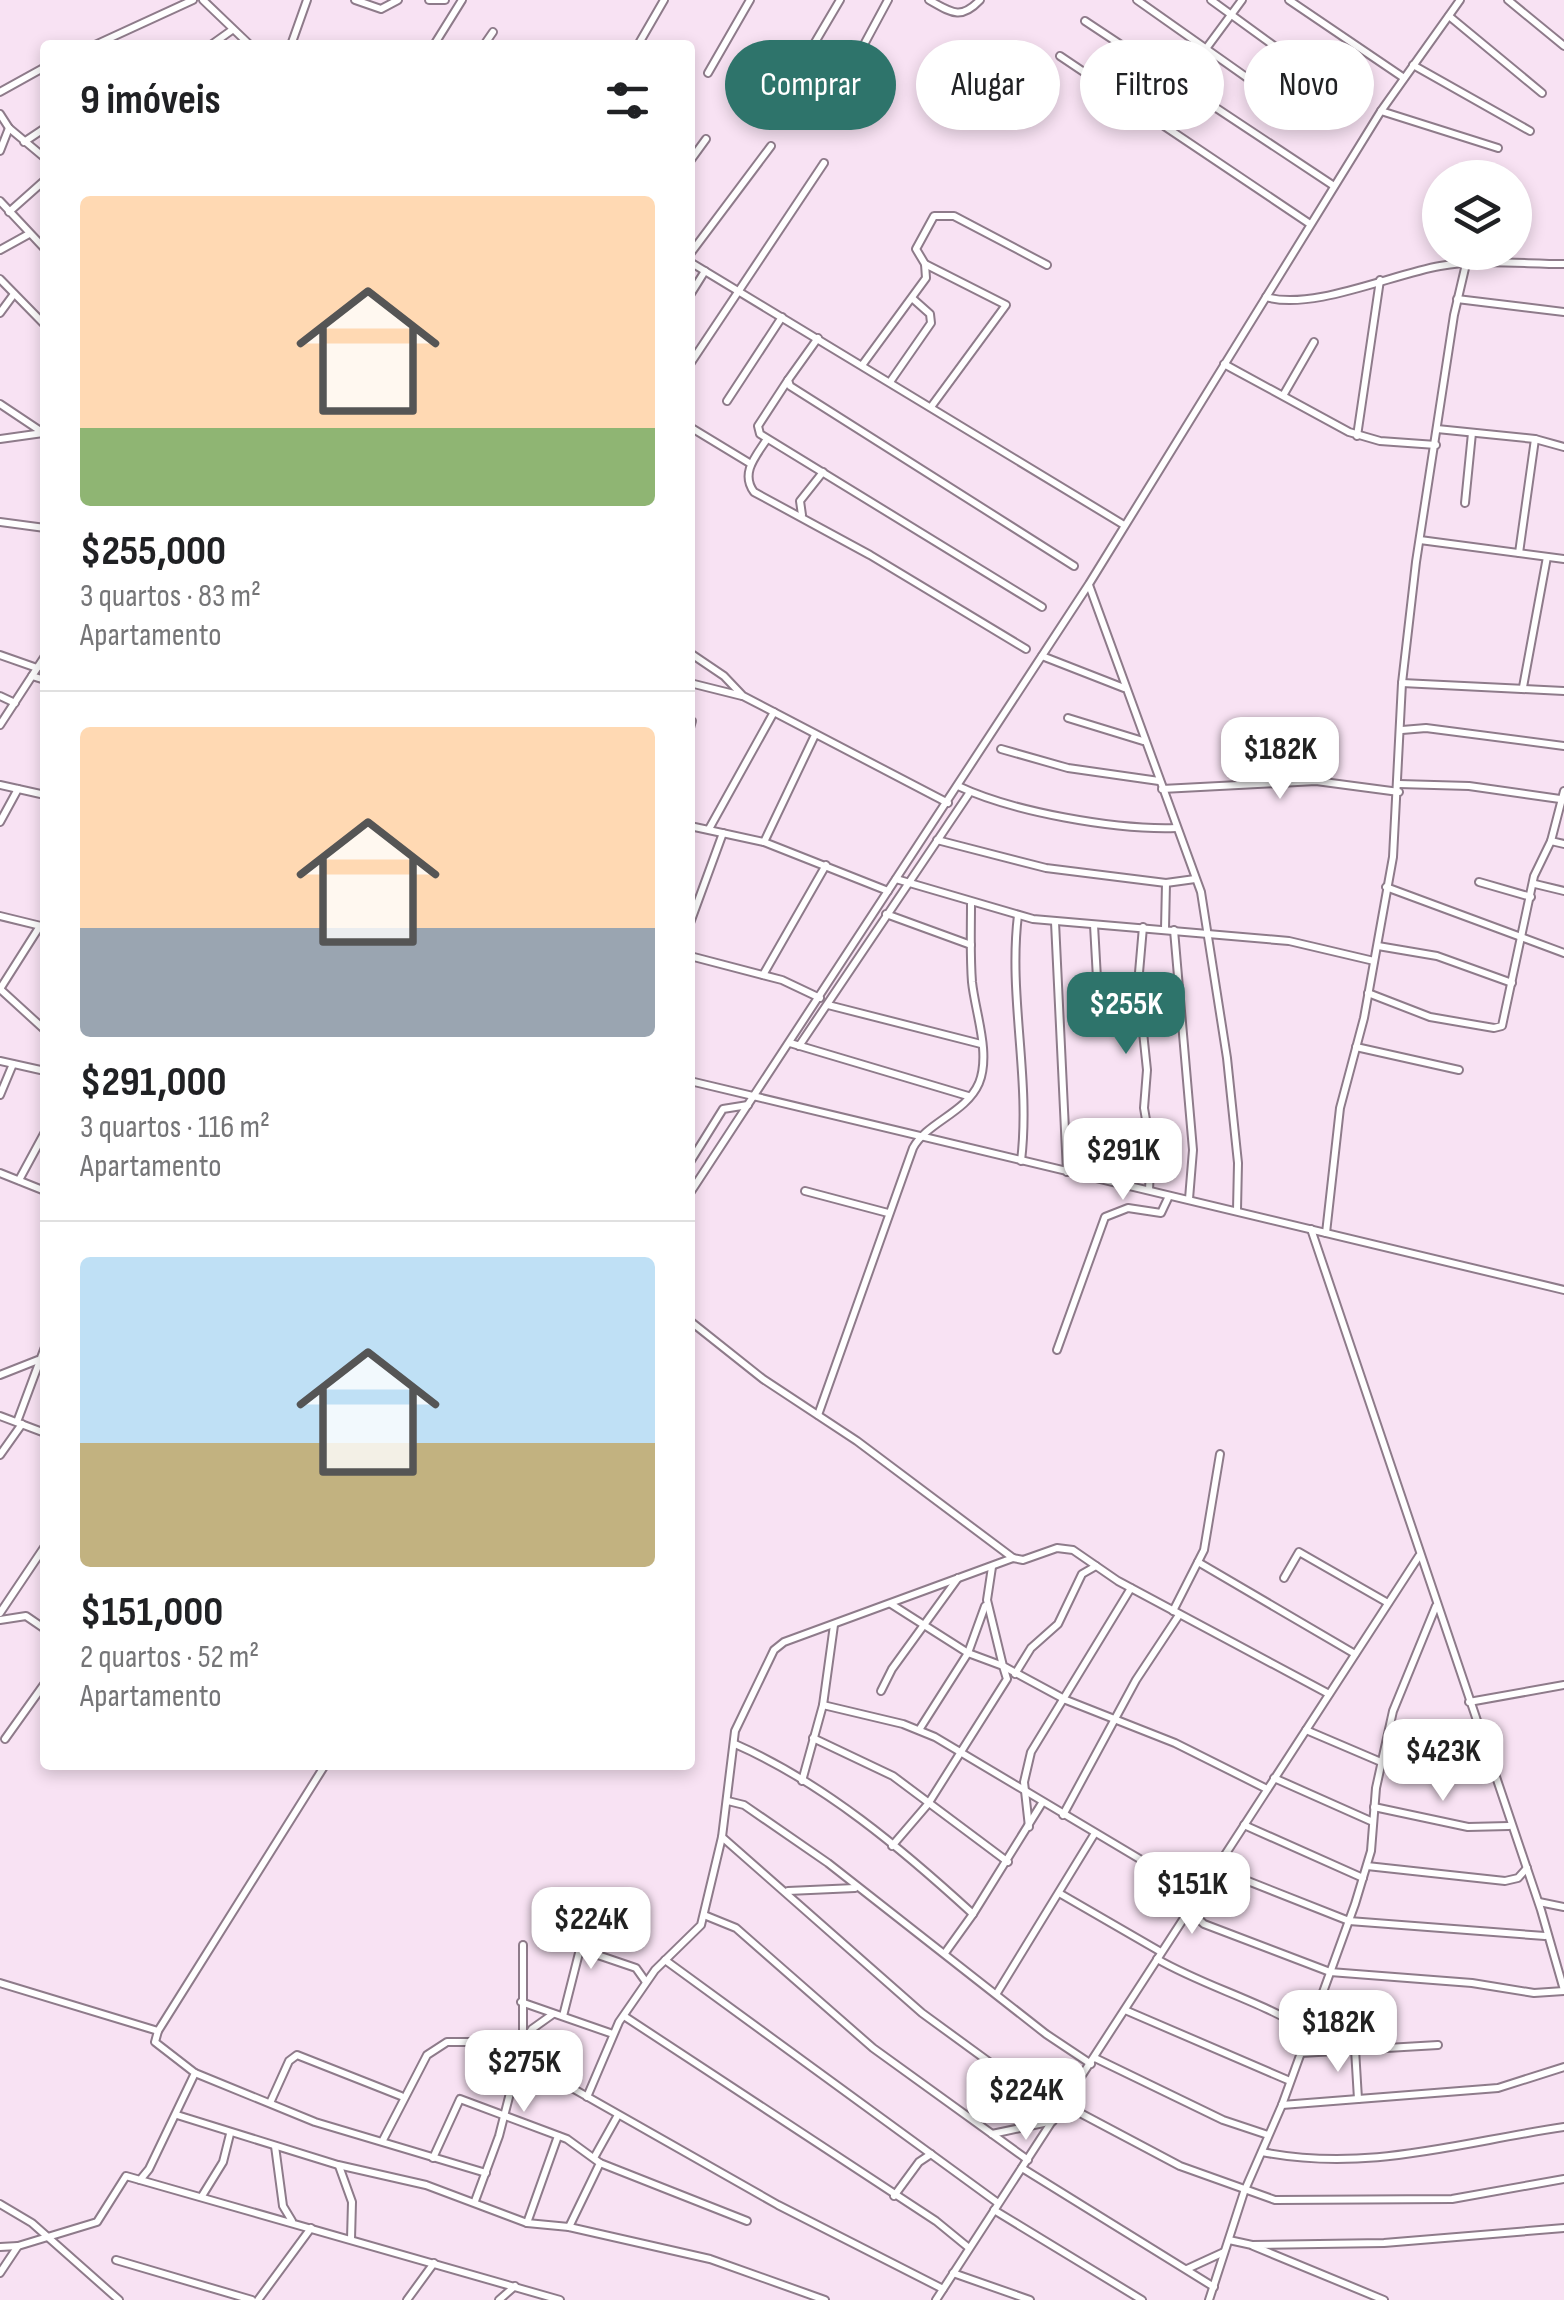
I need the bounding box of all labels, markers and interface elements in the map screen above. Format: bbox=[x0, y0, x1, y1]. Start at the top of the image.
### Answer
chip: Comprar bbox=[725, 40, 896, 130]
chip: Alugar bbox=[916, 40, 1060, 130]
chip: Filtros bbox=[1080, 40, 1224, 130]
chip: Novo bbox=[1244, 40, 1374, 130]
icon: filters bbox=[600, 73, 655, 128]
text: 9 imóveis bbox=[80, 75, 221, 126]
map controls bbox=[1422, 160, 1532, 270]
button: layers bbox=[1422, 160, 1532, 270]
icon: home bbox=[278, 261, 458, 441]
text: $255,000 bbox=[80, 526, 226, 577]
text: 3 quartos · 83 m² bbox=[80, 577, 261, 616]
text: Apartamento bbox=[80, 616, 221, 655]
pin: $182K bbox=[1210, 717, 1350, 802]
text: $182K bbox=[1243, 730, 1317, 769]
icon: home bbox=[278, 792, 458, 972]
pin: $255K bbox=[1056, 972, 1196, 1057]
text: $255K bbox=[1089, 985, 1163, 1024]
text: $291,000 bbox=[80, 1057, 227, 1108]
text: 3 quartos · 116 m² bbox=[80, 1108, 270, 1147]
pin: $291K bbox=[1053, 1118, 1193, 1203]
text: $291K bbox=[1086, 1131, 1160, 1170]
text: Apartamento bbox=[80, 1147, 221, 1186]
icon: home bbox=[278, 1322, 458, 1502]
text: $151,000 bbox=[80, 1587, 223, 1638]
text: 2 quartos · 52 m² bbox=[80, 1638, 259, 1677]
text: Apartamento bbox=[80, 1677, 221, 1716]
pin: $423K bbox=[1373, 1719, 1513, 1804]
text: $423K bbox=[1405, 1732, 1481, 1771]
pin: $151K bbox=[1122, 1852, 1262, 1937]
text: $151K bbox=[1156, 1865, 1228, 1904]
pin: $224K bbox=[521, 1887, 661, 1972]
text: $224K bbox=[554, 1900, 628, 1939]
pin: $182K bbox=[1268, 1990, 1408, 2075]
text: $182K bbox=[1301, 2003, 1375, 2042]
pin: $275K bbox=[454, 2030, 594, 2115]
text: $275K bbox=[487, 2043, 561, 2082]
pin: $224K bbox=[956, 2058, 1096, 2143]
text: $224K bbox=[989, 2071, 1063, 2110]

